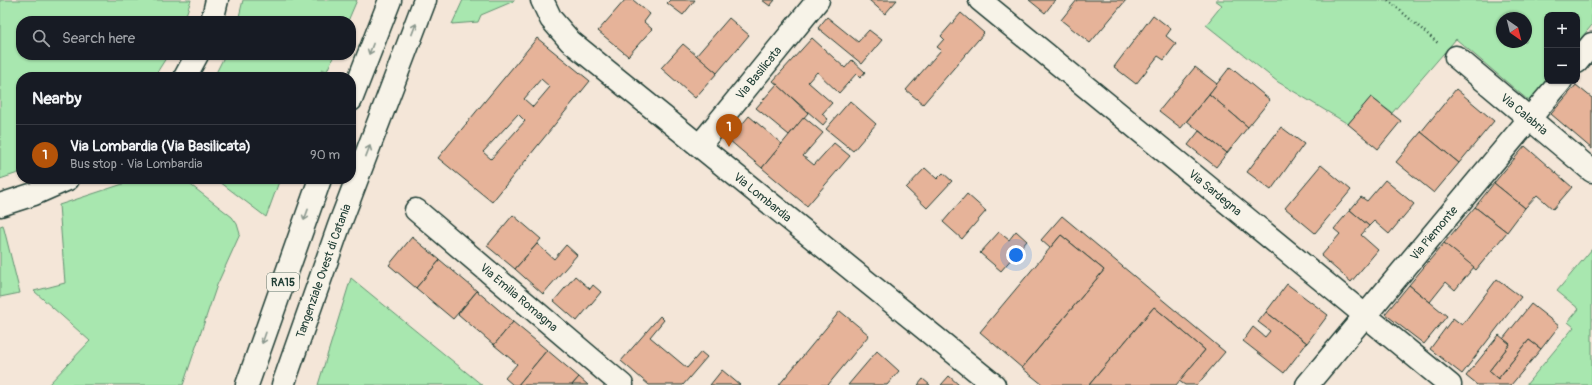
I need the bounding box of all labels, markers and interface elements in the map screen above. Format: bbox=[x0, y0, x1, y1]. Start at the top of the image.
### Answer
north arrow bbox=[1496, 12, 1532, 48]
map controls bbox=[1544, 12, 1580, 84]
button: + bbox=[1544, 12, 1580, 48]
search box bbox=[16, 16, 356, 60]
one-way arrow bbox=[411, 24, 419, 36]
icon: search bbox=[30, 27, 52, 49]
text: Search here bbox=[62, 29, 135, 48]
one-way arrow bbox=[366, 43, 374, 55]
street label: Via Basilicata bbox=[733, 43, 785, 103]
button: − bbox=[1544, 48, 1580, 84]
text: Nearby bbox=[32, 88, 81, 109]
street label: Via Calabria bbox=[1497, 91, 1551, 139]
pin: 1 bbox=[716, 114, 742, 147]
text: Via Lombardia (Via Basilicata) bbox=[70, 137, 251, 156]
one-way arrow bbox=[364, 145, 372, 157]
text: 1 bbox=[42, 147, 48, 163]
text: 90 m bbox=[310, 147, 340, 163]
text: Bus stop · Via Lombardia bbox=[70, 156, 203, 172]
street label: Via Sardegna bbox=[1185, 167, 1245, 220]
street label: Via Lombardia bbox=[730, 170, 795, 226]
street label: Tangenziale Ovest di Catania bbox=[293, 201, 355, 340]
street label: Via Piemonte bbox=[1407, 203, 1461, 264]
one-way arrow bbox=[302, 209, 309, 222]
your location bbox=[1006, 245, 1026, 265]
street label: Via Emilia Romagna bbox=[477, 260, 561, 335]
road number: RA15 bbox=[267, 273, 299, 291]
one-way arrow bbox=[259, 332, 267, 344]

